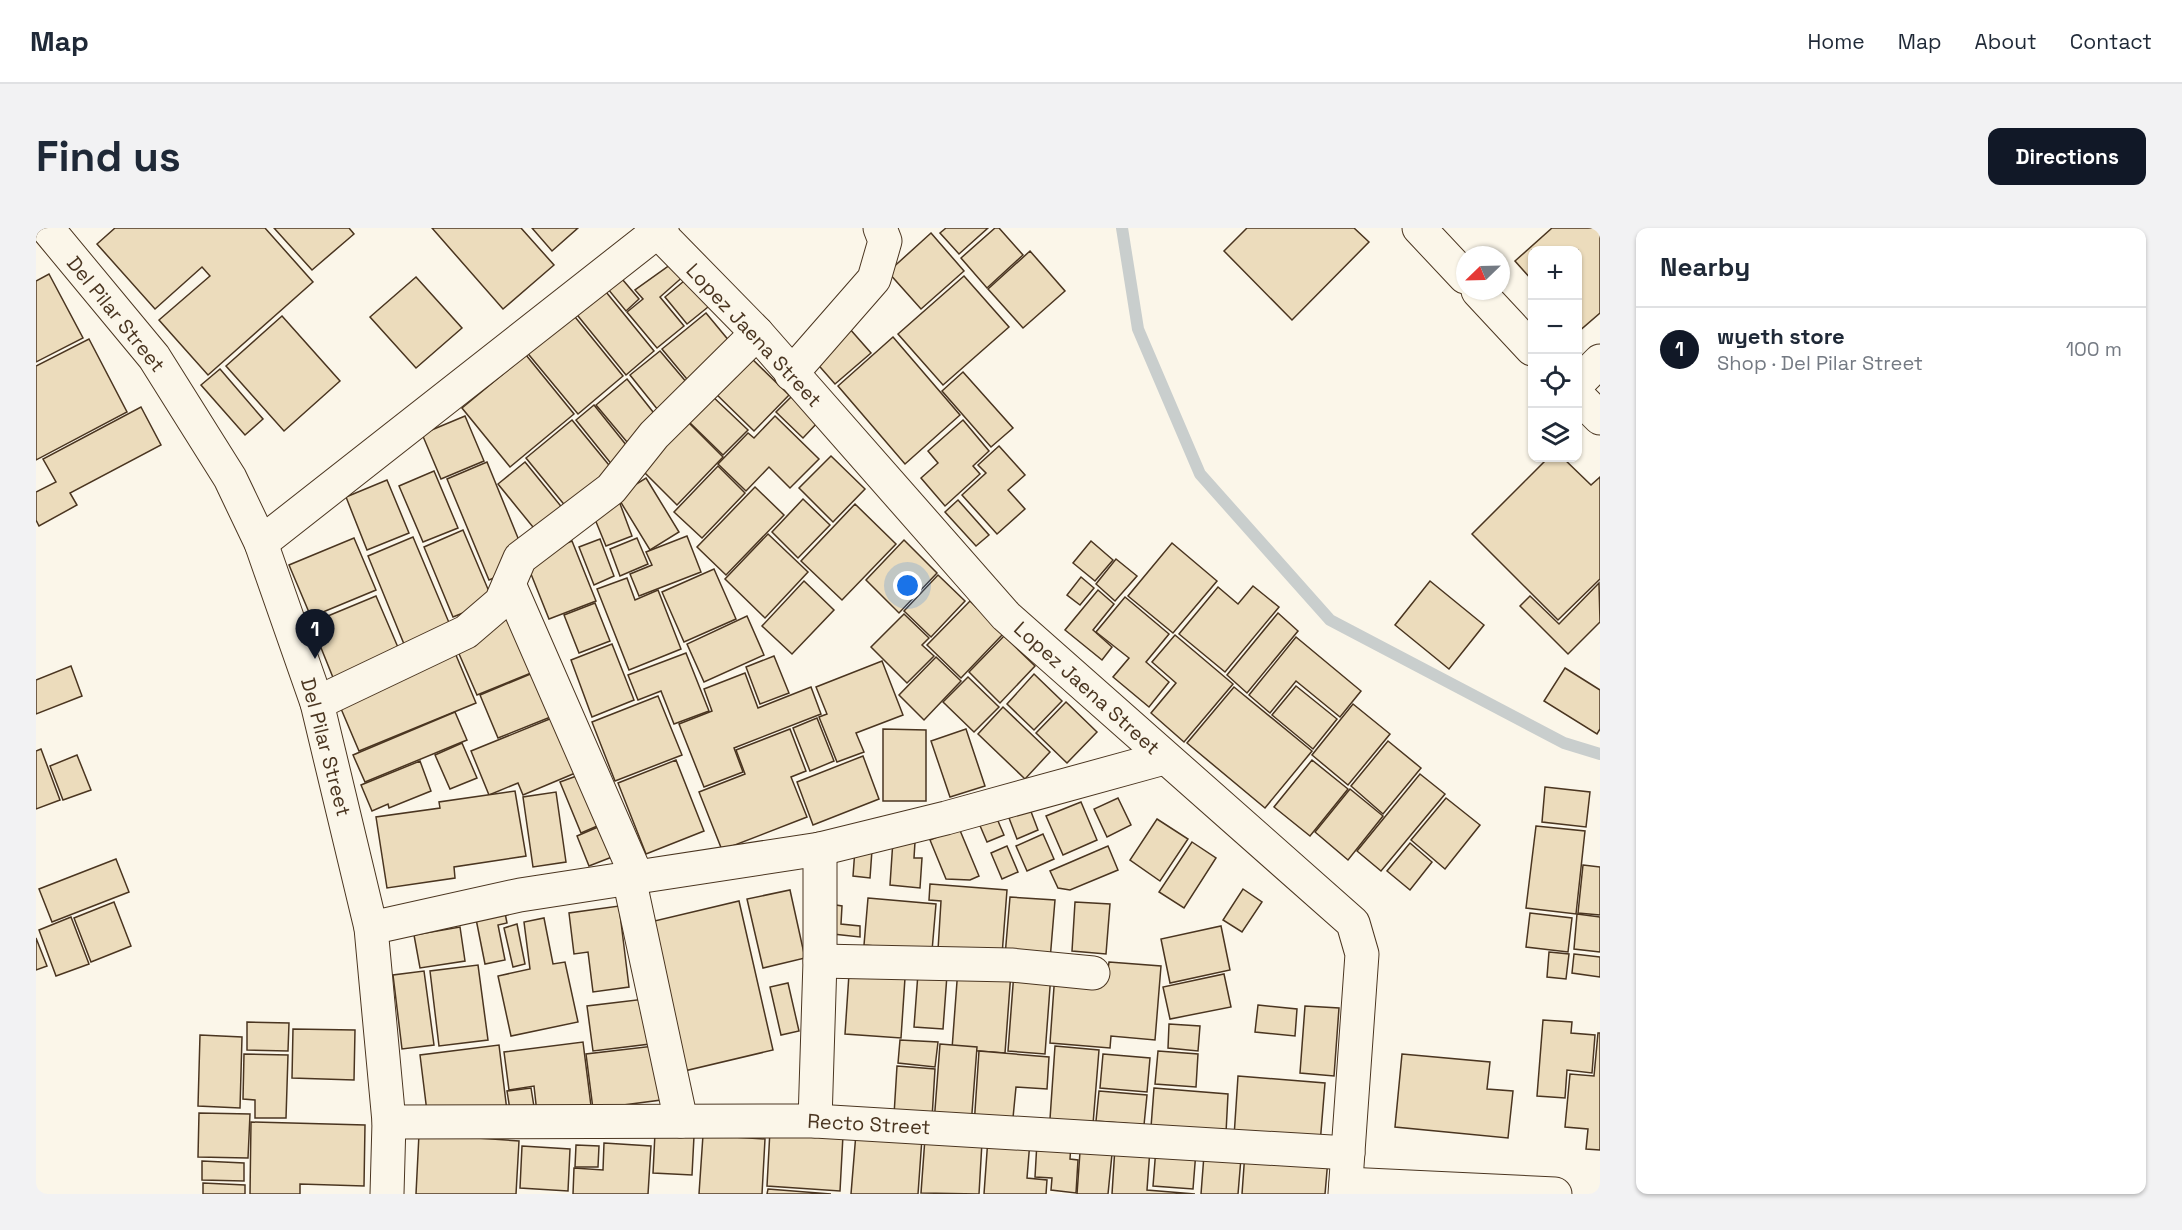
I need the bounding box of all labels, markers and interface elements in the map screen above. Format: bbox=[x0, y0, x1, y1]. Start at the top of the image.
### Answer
text: Map bbox=[30, 23, 89, 59]
text: Home bbox=[1807, 28, 1865, 55]
text: Map bbox=[1898, 28, 1942, 55]
text: About bbox=[1975, 28, 2037, 55]
text: Contact bbox=[2070, 28, 2152, 55]
button: Directions bbox=[1988, 128, 2146, 185]
text: Find us bbox=[36, 130, 181, 183]
north arrow bbox=[1456, 246, 1510, 300]
map controls bbox=[1528, 246, 1582, 462]
button: + bbox=[1528, 246, 1582, 300]
text: Nearby bbox=[1660, 250, 1750, 284]
street label: Del Pilar Street bbox=[61, 251, 171, 377]
street label: Lopez Jaena Street bbox=[681, 258, 827, 412]
button: − bbox=[1528, 300, 1582, 354]
text: wyeth store bbox=[1717, 322, 1845, 350]
text: 1 bbox=[1675, 336, 1684, 362]
text: 100 m bbox=[2066, 336, 2122, 362]
text: Shop · Del Pilar Street bbox=[1717, 350, 1923, 376]
button: locate bbox=[1528, 354, 1582, 408]
button: layers bbox=[1528, 408, 1582, 462]
your location bbox=[893, 571, 922, 600]
pin: 1 bbox=[296, 610, 334, 659]
street label: Lopez Jaena Street bbox=[1009, 616, 1165, 760]
street label: Del Pilar Street bbox=[295, 675, 357, 819]
street label: Recto Street bbox=[807, 1108, 931, 1140]

